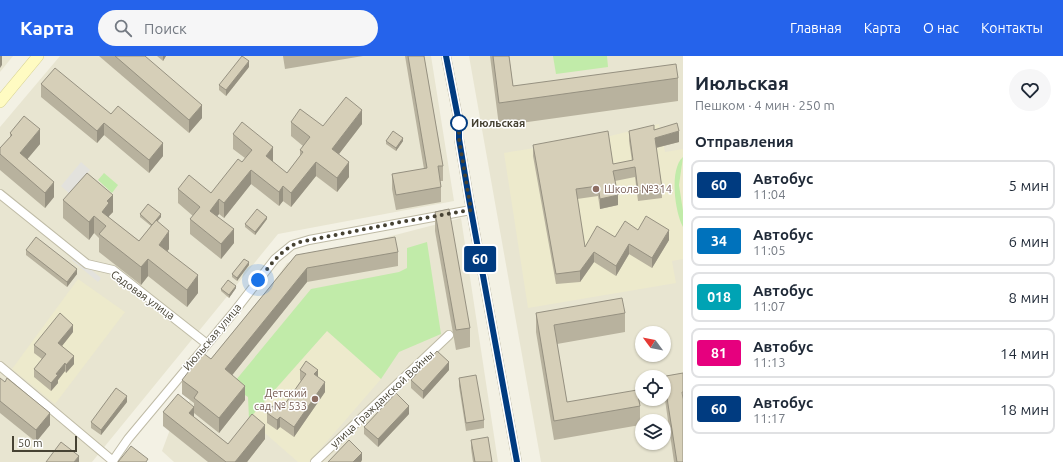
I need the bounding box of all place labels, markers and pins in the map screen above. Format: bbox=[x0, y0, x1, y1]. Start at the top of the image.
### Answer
marker: Июльская bbox=[450, 114, 468, 132]
place label: Июльская bbox=[471, 117, 525, 129]
place label: Школа №314 bbox=[604, 183, 672, 195]
marker: Школа №314 bbox=[591, 184, 601, 194]
place label: Детский сад № 533 bbox=[254, 387, 307, 412]
marker: Детский сад № 533 bbox=[310, 394, 320, 404]

